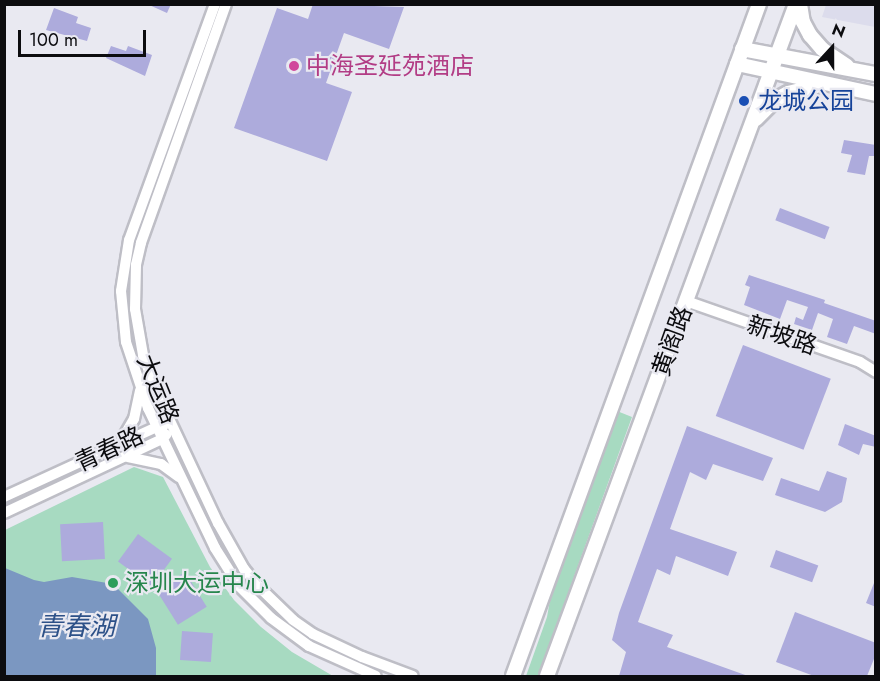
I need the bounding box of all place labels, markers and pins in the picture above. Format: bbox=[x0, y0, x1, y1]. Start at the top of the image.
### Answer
place label: 中海圣延苑酒店 bbox=[306, 52, 474, 80]
marker: 中海圣延苑酒店 bbox=[287, 59, 301, 73]
place label: 龙城公园 bbox=[758, 87, 854, 115]
marker: 龙城公园 bbox=[735, 92, 753, 110]
place label: 深圳大运中心 bbox=[125, 569, 269, 597]
marker: 深圳大运中心 bbox=[106, 576, 120, 590]

